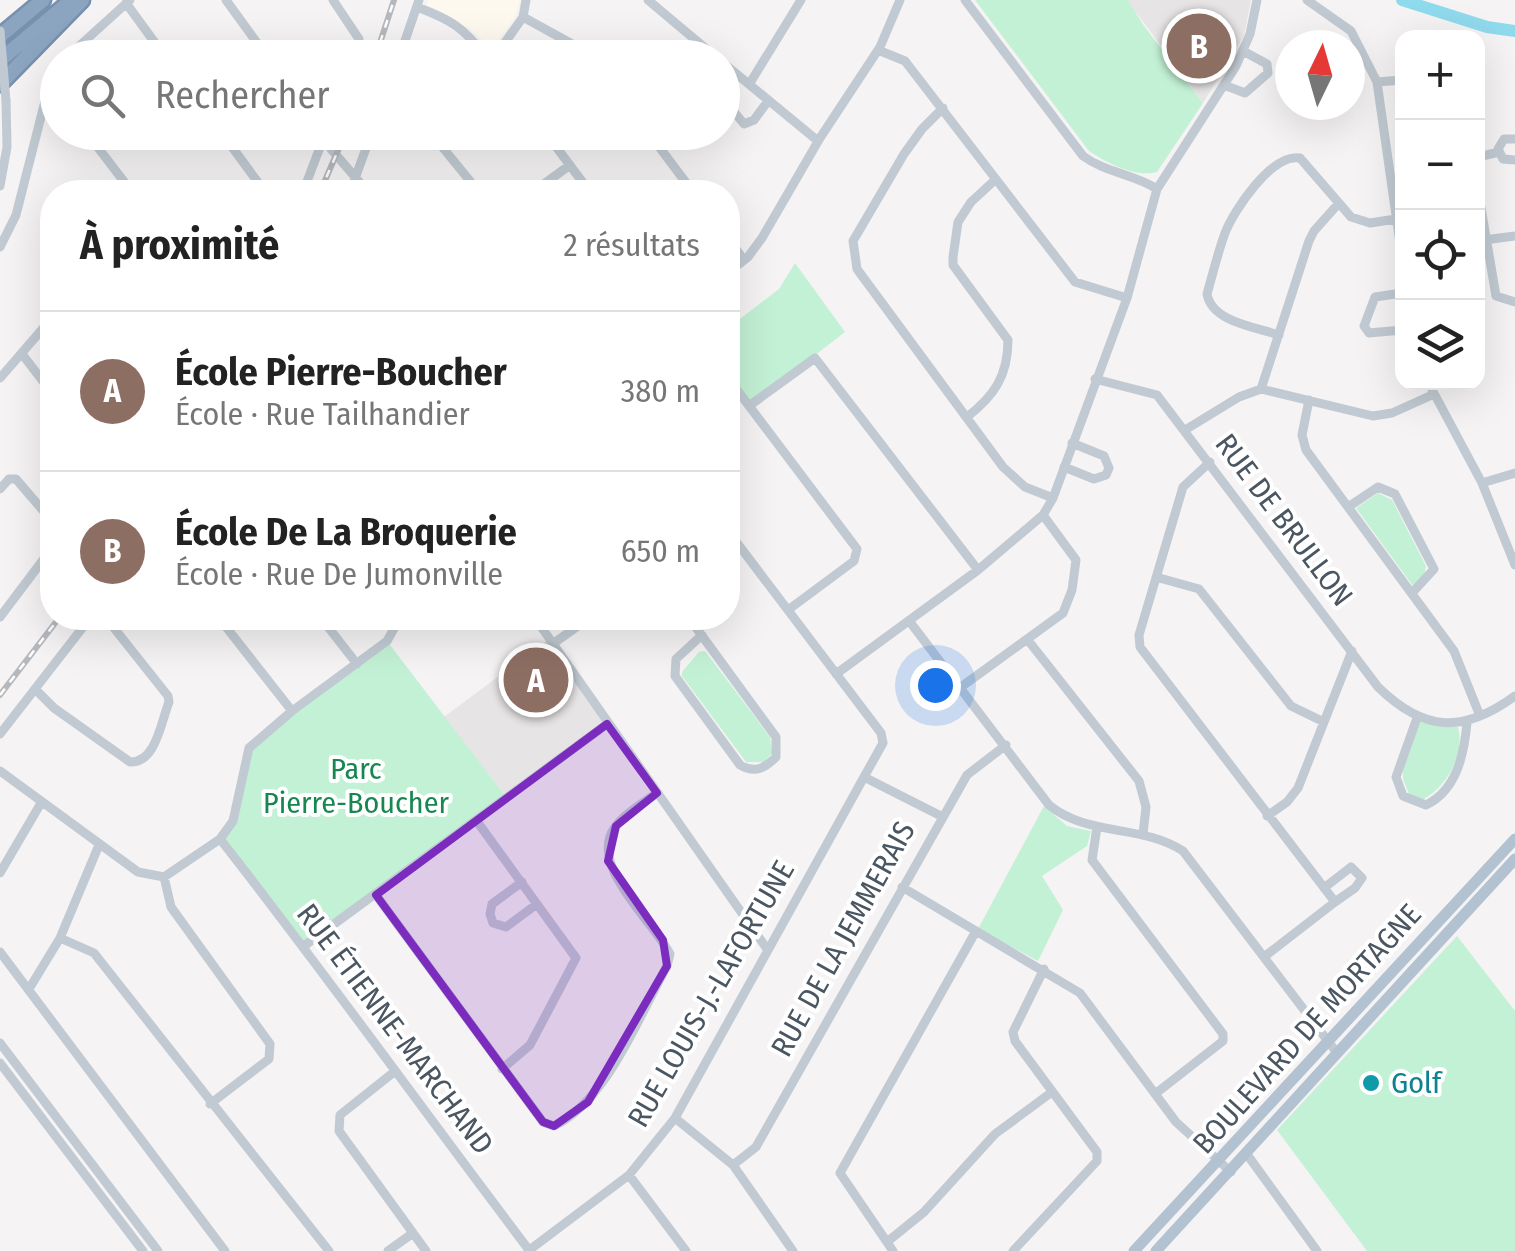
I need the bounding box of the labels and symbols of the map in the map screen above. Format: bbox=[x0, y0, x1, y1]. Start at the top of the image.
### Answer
pin: B bbox=[1166, 8, 1232, 84]
north arrow bbox=[1275, 30, 1365, 120]
street label: RUE DE BRULLON bbox=[1208, 427, 1360, 613]
pin: A bbox=[504, 642, 568, 718]
your location bbox=[910, 660, 961, 711]
park label: Parc Pierre-Boucher bbox=[263, 751, 449, 821]
street label: RUE DE LA JEMMERAIS bbox=[763, 815, 923, 1063]
street label: RUE LOUIS-J.-LAFORTUNE bbox=[620, 855, 802, 1133]
street label: RUE ÉTIENNE-MARCHAND bbox=[289, 897, 501, 1161]
street label: BOULEVARD DE MORTAGNE bbox=[1185, 897, 1429, 1161]
place label: Golf bbox=[1391, 1065, 1443, 1101]
marker: Golf bbox=[1360, 1072, 1382, 1094]

